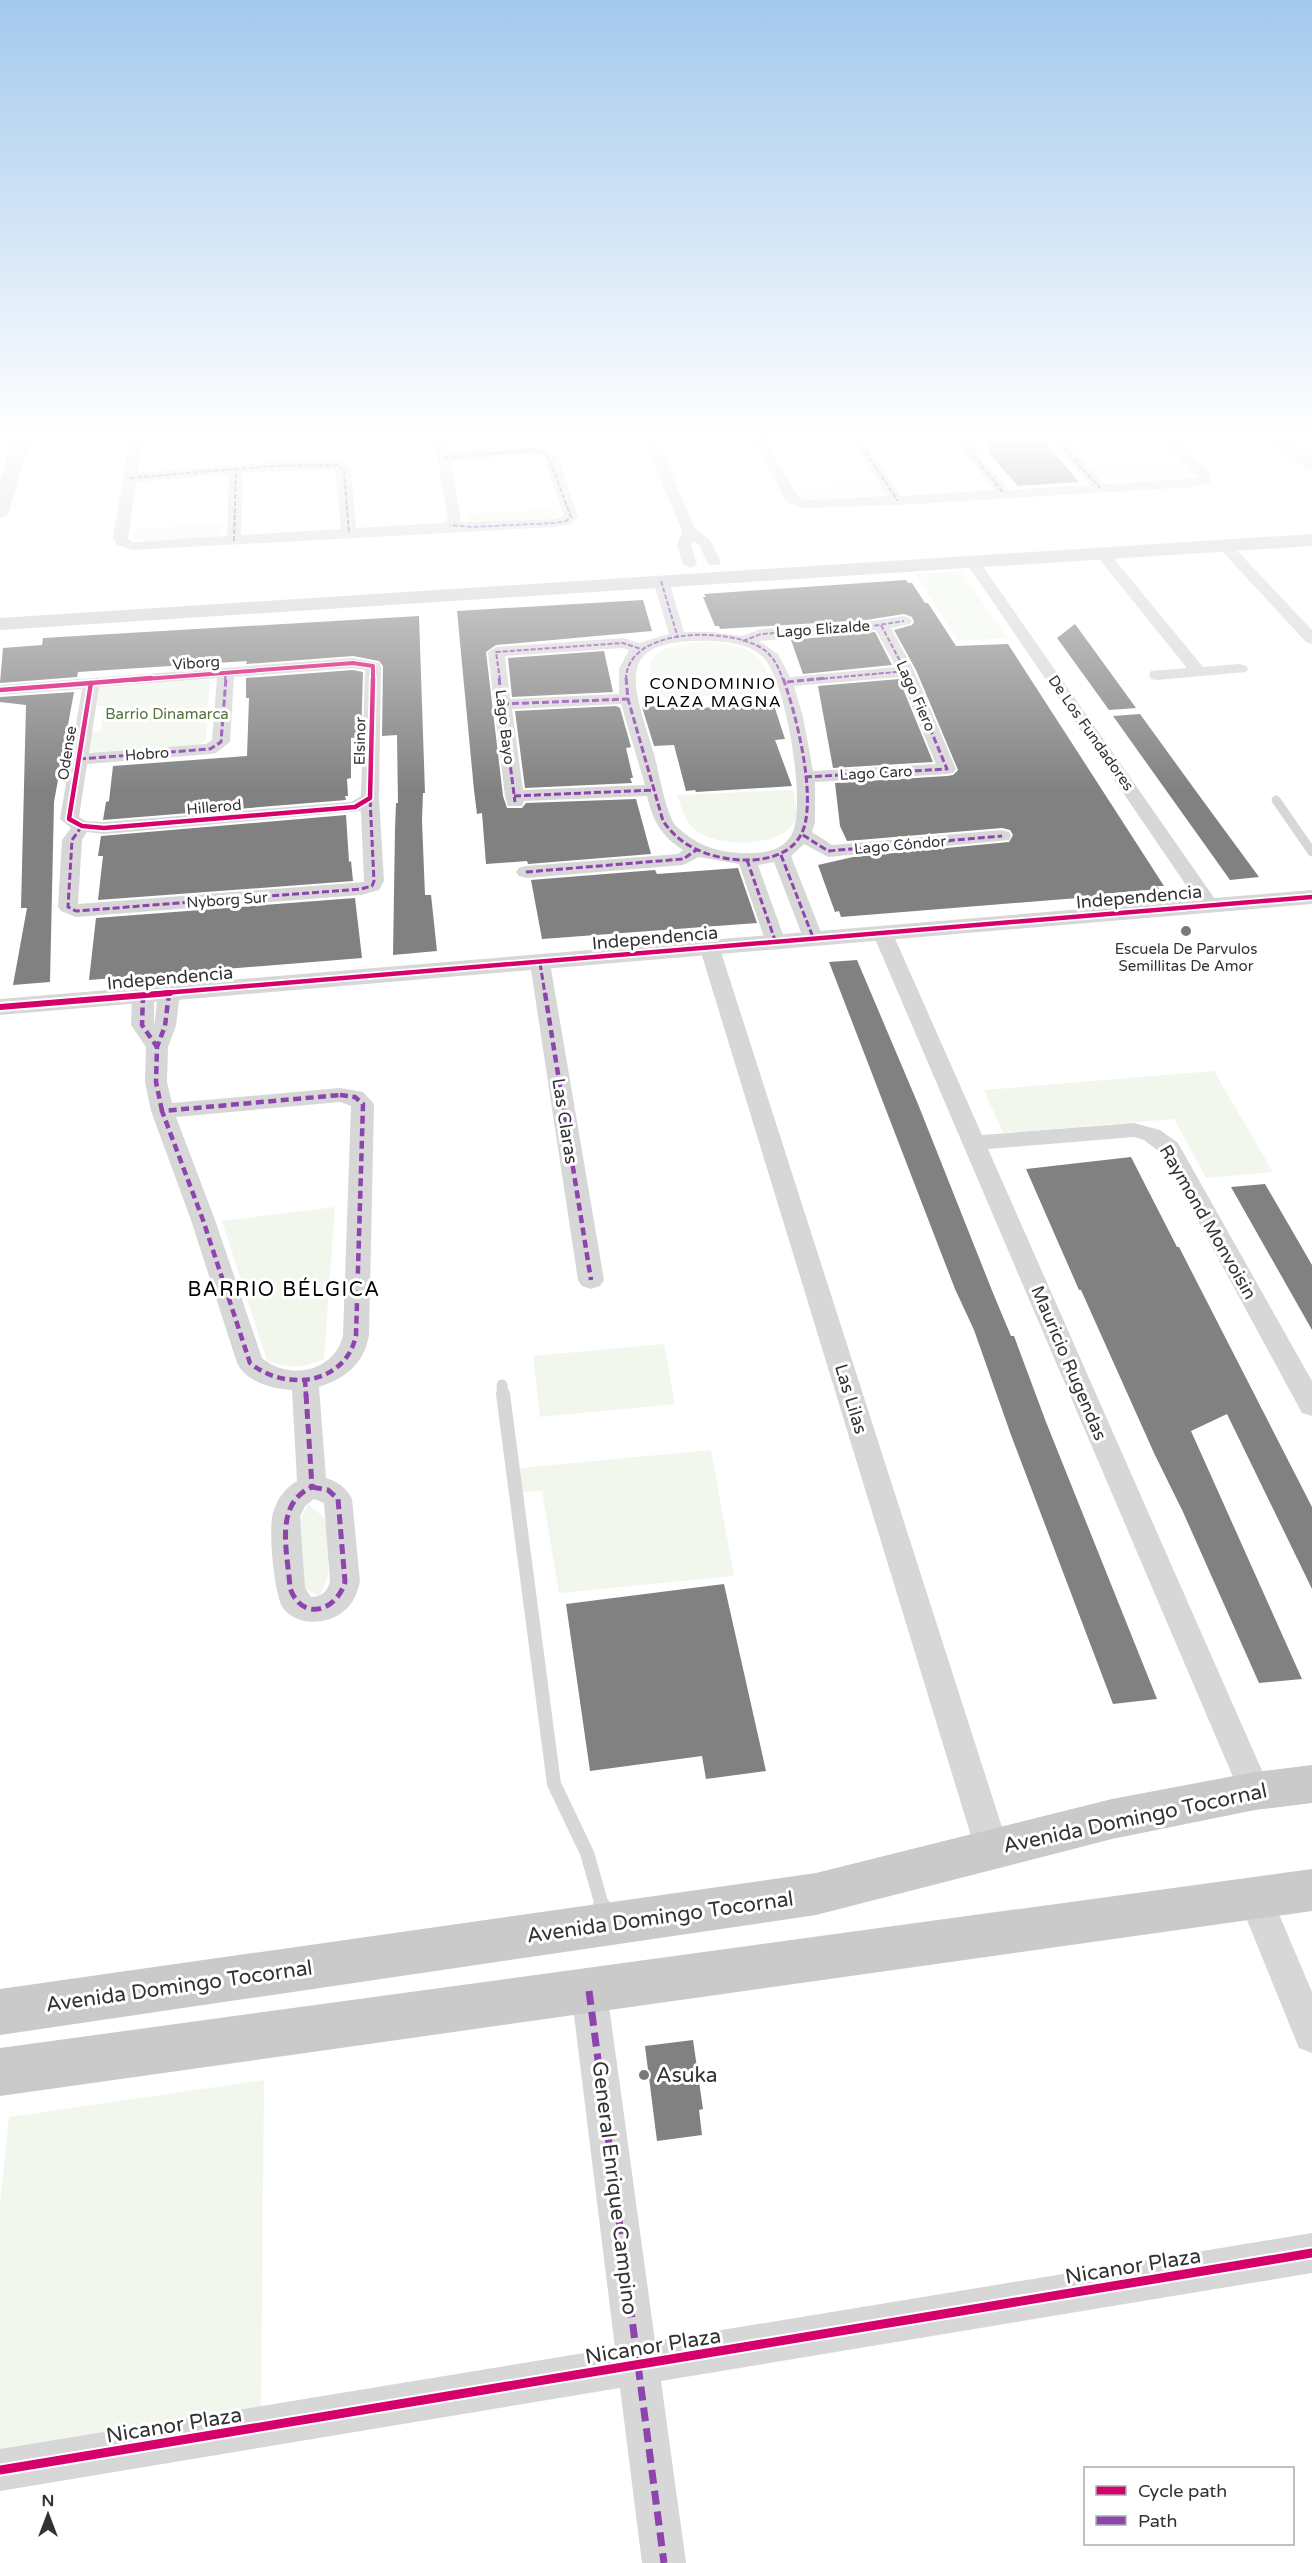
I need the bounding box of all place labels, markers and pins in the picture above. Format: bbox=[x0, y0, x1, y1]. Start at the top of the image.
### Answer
marker: Escuela De Parvulos Semillitas De Amor bbox=[1179, 924, 1193, 938]
place label: Escuela De Parvulos Semillitas De Amor bbox=[1115, 940, 1257, 975]
place label: Asuka bbox=[656, 2063, 718, 2088]
marker: Asuka bbox=[637, 2068, 651, 2082]

